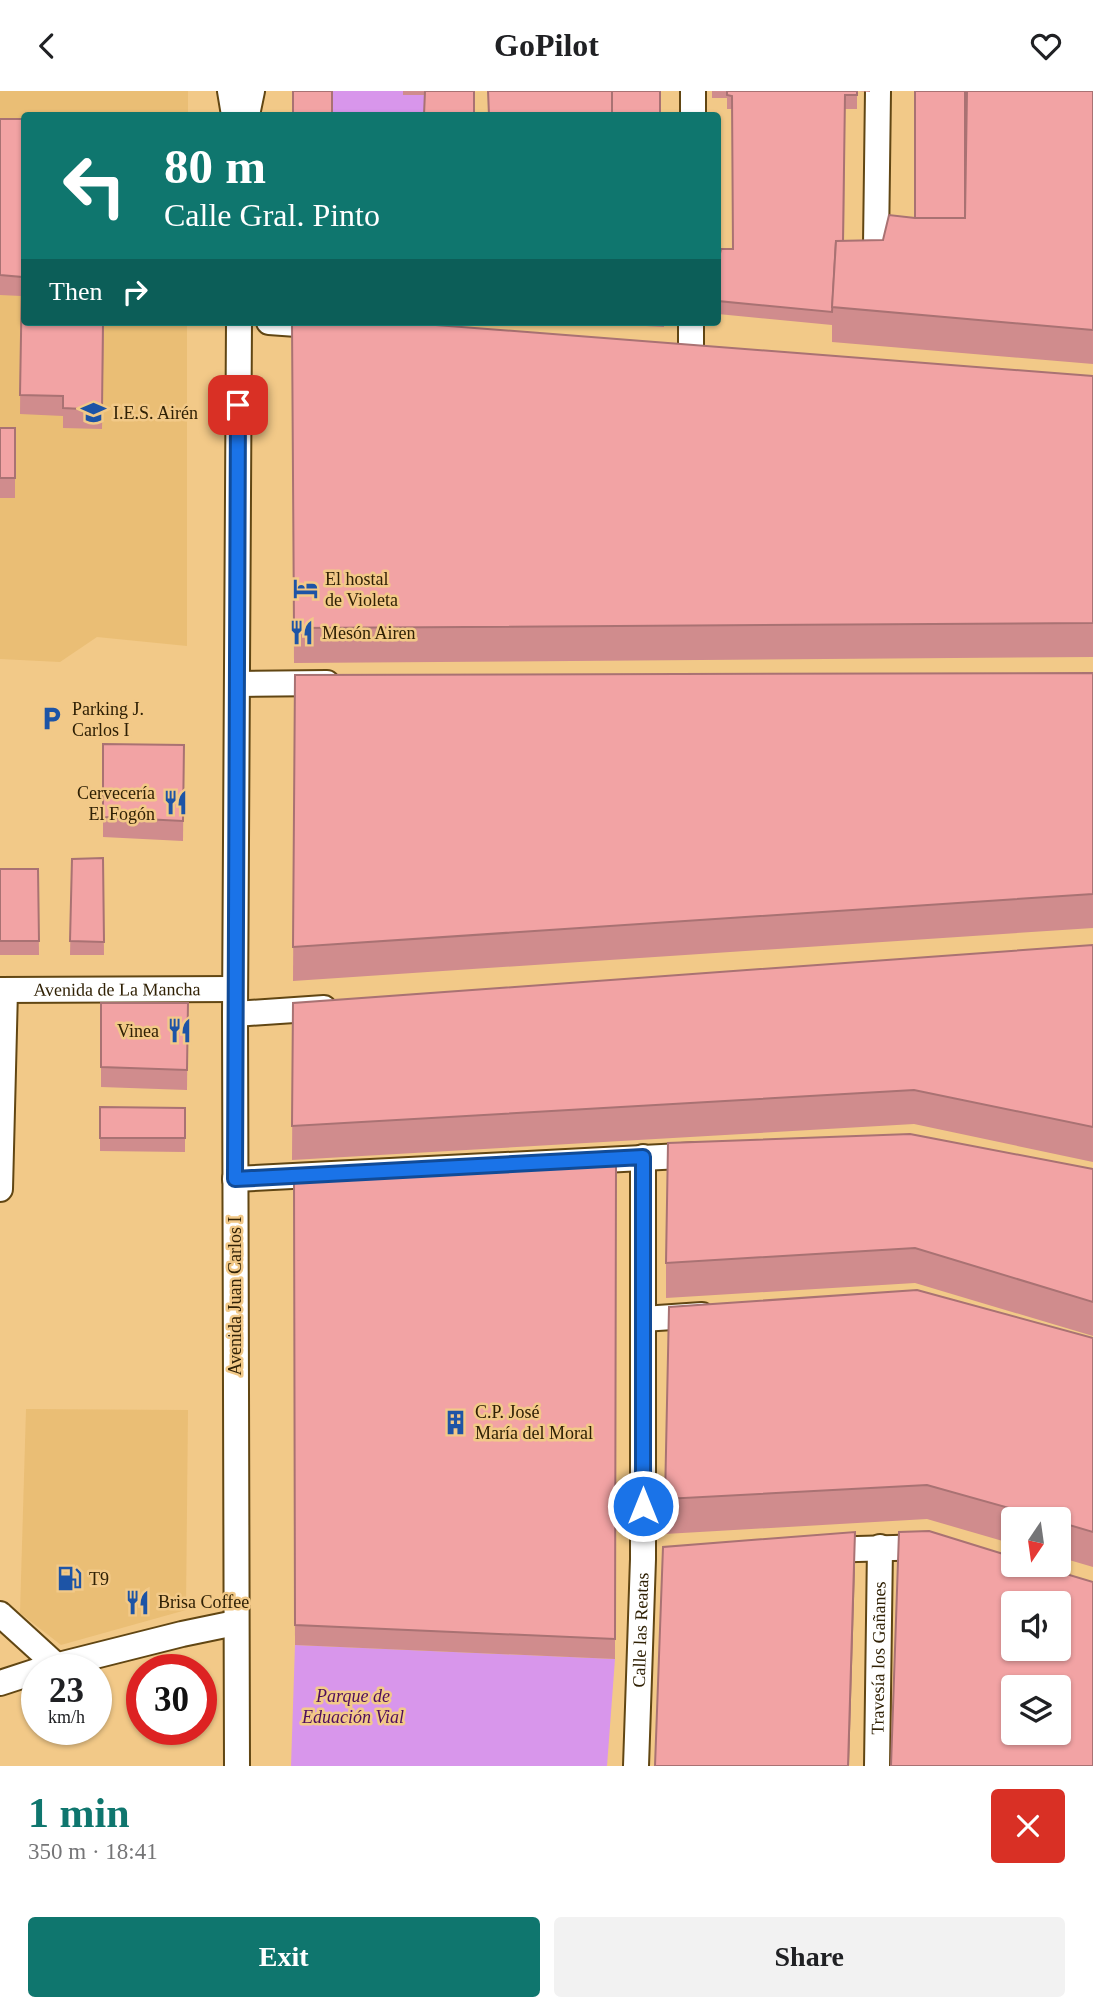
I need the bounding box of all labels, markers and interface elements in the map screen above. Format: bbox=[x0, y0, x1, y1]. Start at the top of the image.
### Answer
icon: back bbox=[28, 27, 66, 65]
text: GoPilot bbox=[494, 27, 599, 63]
icon: heart bbox=[1027, 27, 1065, 65]
text: 80 m bbox=[164, 139, 266, 194]
icon: left bbox=[49, 140, 140, 231]
text: Calle Gral. Pinto bbox=[164, 197, 380, 233]
icon: right bbox=[116, 273, 154, 311]
text: Then bbox=[49, 277, 102, 306]
pin bbox=[208, 375, 268, 435]
icon: arrive bbox=[219, 386, 257, 424]
school or university icon: I.E.S. Airén bbox=[79, 399, 107, 427]
place label: I.E.S. Airén bbox=[113, 403, 198, 423]
place label: El hostal de Violeta bbox=[325, 569, 398, 610]
hotel icon: El hostal de Violeta bbox=[291, 575, 319, 603]
restaurant icon: Mesón Airen bbox=[288, 619, 316, 647]
place label: Mesón Airen bbox=[322, 623, 416, 643]
place label: Parking J. Carlos I bbox=[72, 699, 144, 740]
parking icon: Parking J. Carlos I bbox=[38, 705, 66, 733]
place label: Cervecería El Fogón bbox=[77, 783, 155, 824]
restaurant icon: Cervecería El Fogón bbox=[161, 789, 189, 817]
street label: Avenida de La Mancha bbox=[33, 979, 201, 1000]
restaurant icon: Vinea bbox=[165, 1017, 193, 1045]
place label: Vinea bbox=[117, 1021, 159, 1041]
street label: Avenida Juan Carlos I bbox=[225, 1216, 245, 1376]
place label: C.P. José María del Moral bbox=[475, 1402, 593, 1443]
building icon: C.P. José María del Moral bbox=[441, 1408, 469, 1436]
position arrow bbox=[606, 1469, 680, 1543]
north arrow bbox=[1001, 1507, 1071, 1577]
map controls bbox=[1001, 1507, 1071, 1745]
fuel station icon: T9 bbox=[55, 1565, 83, 1593]
place label: T9 bbox=[89, 1569, 109, 1589]
street label: Calle las Reatas bbox=[629, 1572, 653, 1688]
street label: Travesía los Gañanes bbox=[867, 1581, 890, 1735]
restaurant icon: Brisa Coffee bbox=[124, 1588, 152, 1616]
button: sound bbox=[1001, 1591, 1071, 1661]
place label: Brisa Coffee bbox=[158, 1592, 249, 1612]
speed limit sign: 30 bbox=[126, 1654, 217, 1745]
text: 23 bbox=[49, 1671, 84, 1710]
button: layers bbox=[1001, 1675, 1071, 1745]
park label: Parque de Eduación Vial bbox=[301, 1686, 404, 1727]
text: km/h bbox=[48, 1707, 85, 1727]
button: close bbox=[991, 1789, 1065, 1863]
text: 1 min bbox=[28, 1790, 130, 1836]
text: 350 m · 18:41 bbox=[28, 1839, 158, 1864]
button: Exit bbox=[28, 1917, 540, 1997]
button: Share bbox=[554, 1917, 1065, 1997]

